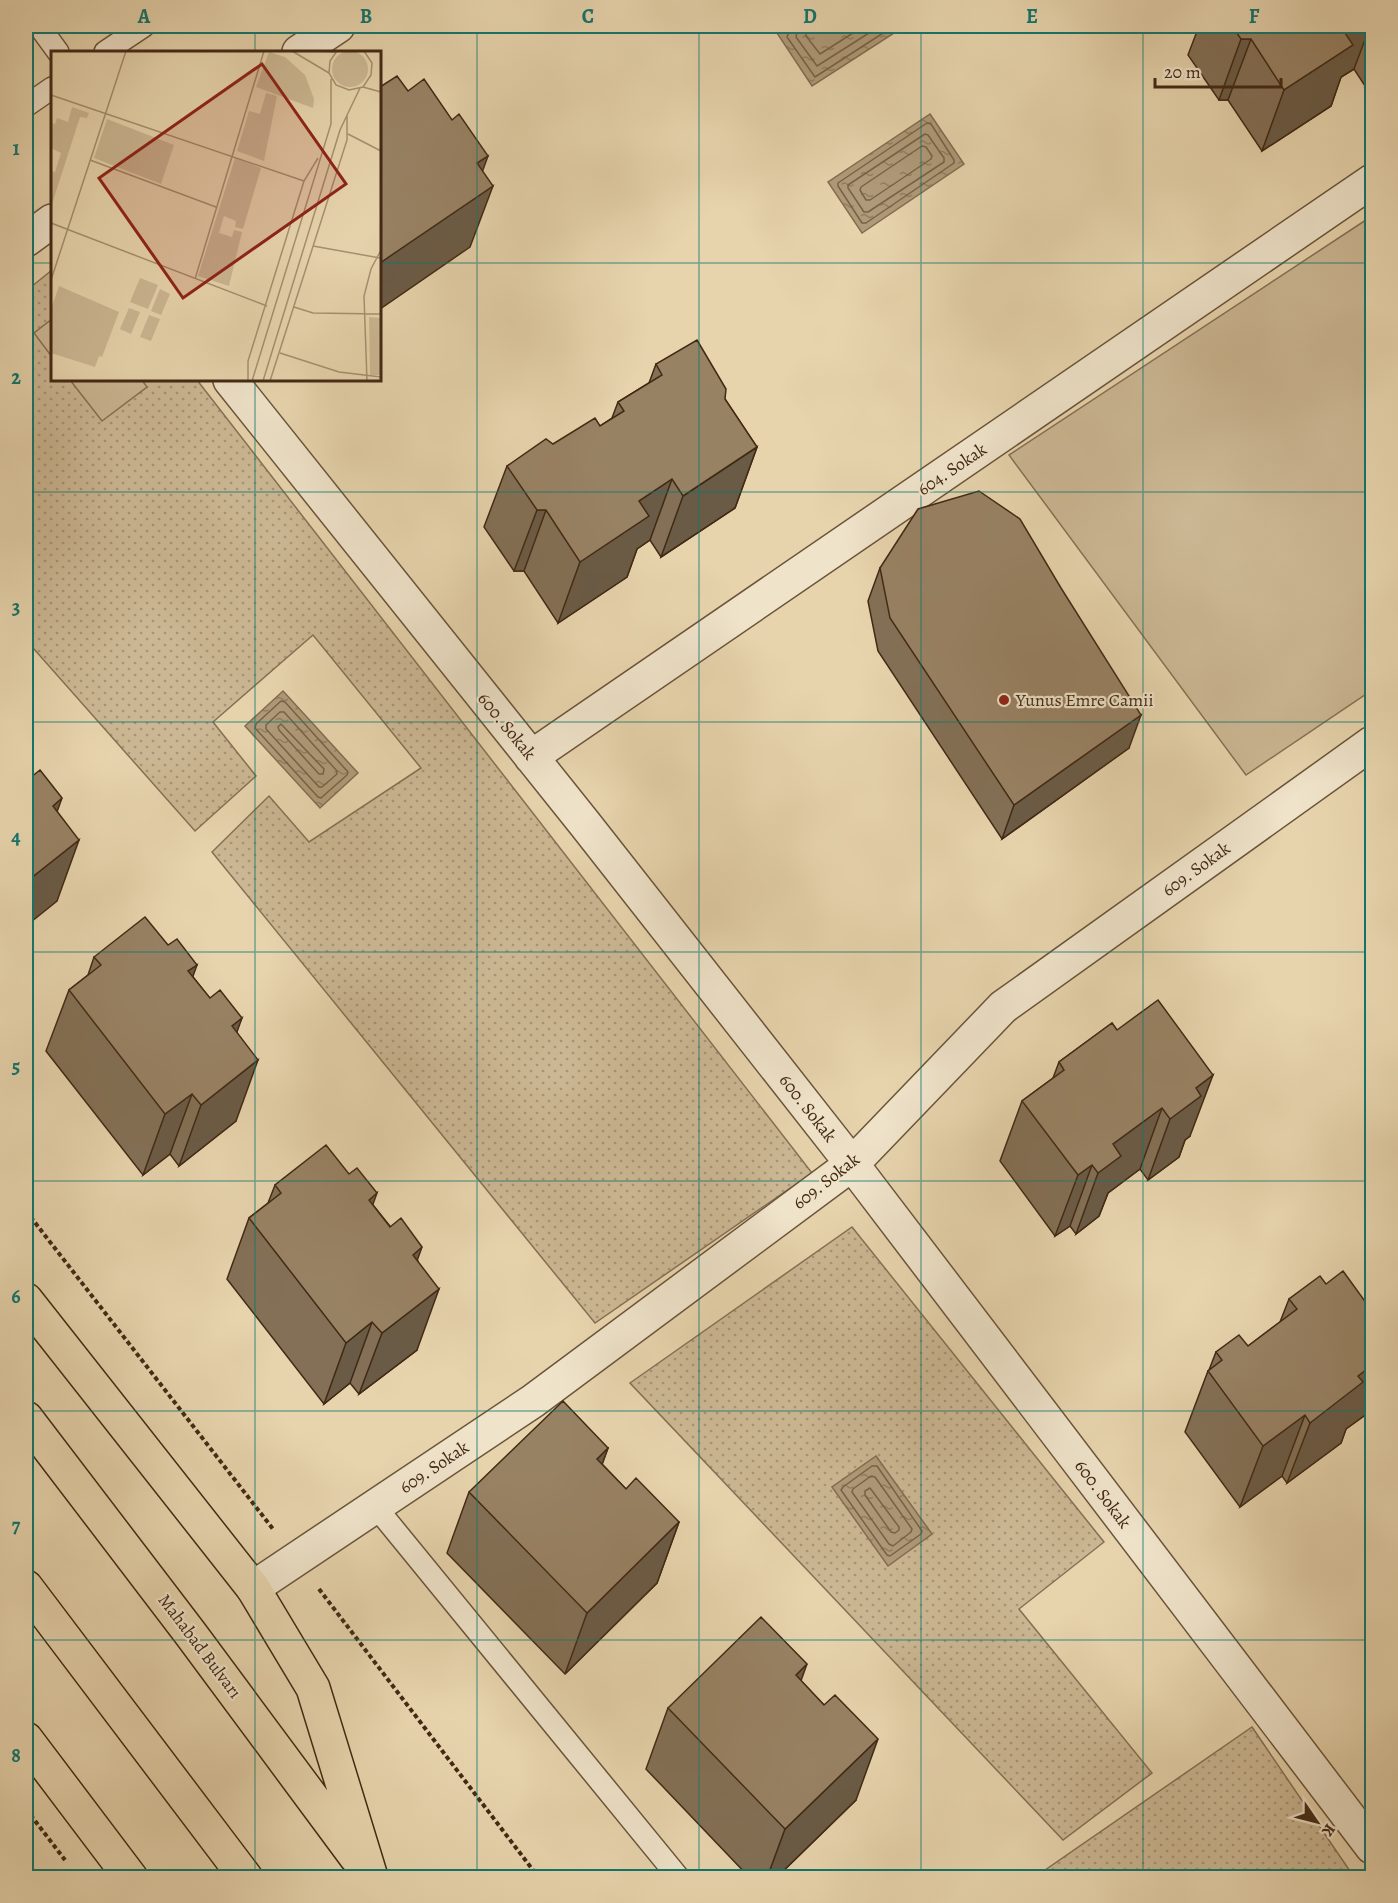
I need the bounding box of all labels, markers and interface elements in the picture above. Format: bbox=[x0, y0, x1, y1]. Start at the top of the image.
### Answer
text: A bbox=[137, 3, 151, 30]
text: B bbox=[360, 3, 372, 30]
text: C bbox=[582, 3, 594, 30]
text: D bbox=[803, 3, 817, 30]
text: E bbox=[1026, 3, 1038, 30]
text: F bbox=[1249, 3, 1260, 30]
inset map bbox=[51, 51, 381, 381]
scale bar bbox=[1155, 51, 1281, 89]
text: 20 m bbox=[1164, 60, 1201, 84]
text: 1 bbox=[12, 135, 20, 162]
text: 2 bbox=[11, 364, 21, 391]
street label: 604. Sokak bbox=[913, 437, 991, 501]
text: 3 bbox=[12, 594, 20, 621]
street label: 600. Sokak bbox=[472, 687, 542, 765]
place label: Yunus Emre Camii bbox=[1015, 688, 1153, 712]
marker: Yunus Emre Camii bbox=[997, 693, 1011, 707]
text: 4 bbox=[11, 824, 21, 851]
street label: 609. Sokak bbox=[1157, 836, 1235, 902]
text: 5 bbox=[12, 1053, 20, 1080]
street label: 600. Sokak bbox=[774, 1069, 842, 1147]
street label: 609. Sokak bbox=[788, 1147, 865, 1215]
text: 6 bbox=[11, 1283, 21, 1310]
street label: 609. Sokak bbox=[395, 1435, 473, 1499]
street label: 600. Sokak bbox=[1069, 1455, 1137, 1533]
text: 7 bbox=[12, 1512, 21, 1539]
street label: Mahabad Bulvarı bbox=[153, 1589, 247, 1703]
text: 8 bbox=[11, 1742, 21, 1769]
north arrow bbox=[1287, 1792, 1347, 1852]
text: K bbox=[1316, 1819, 1340, 1841]

